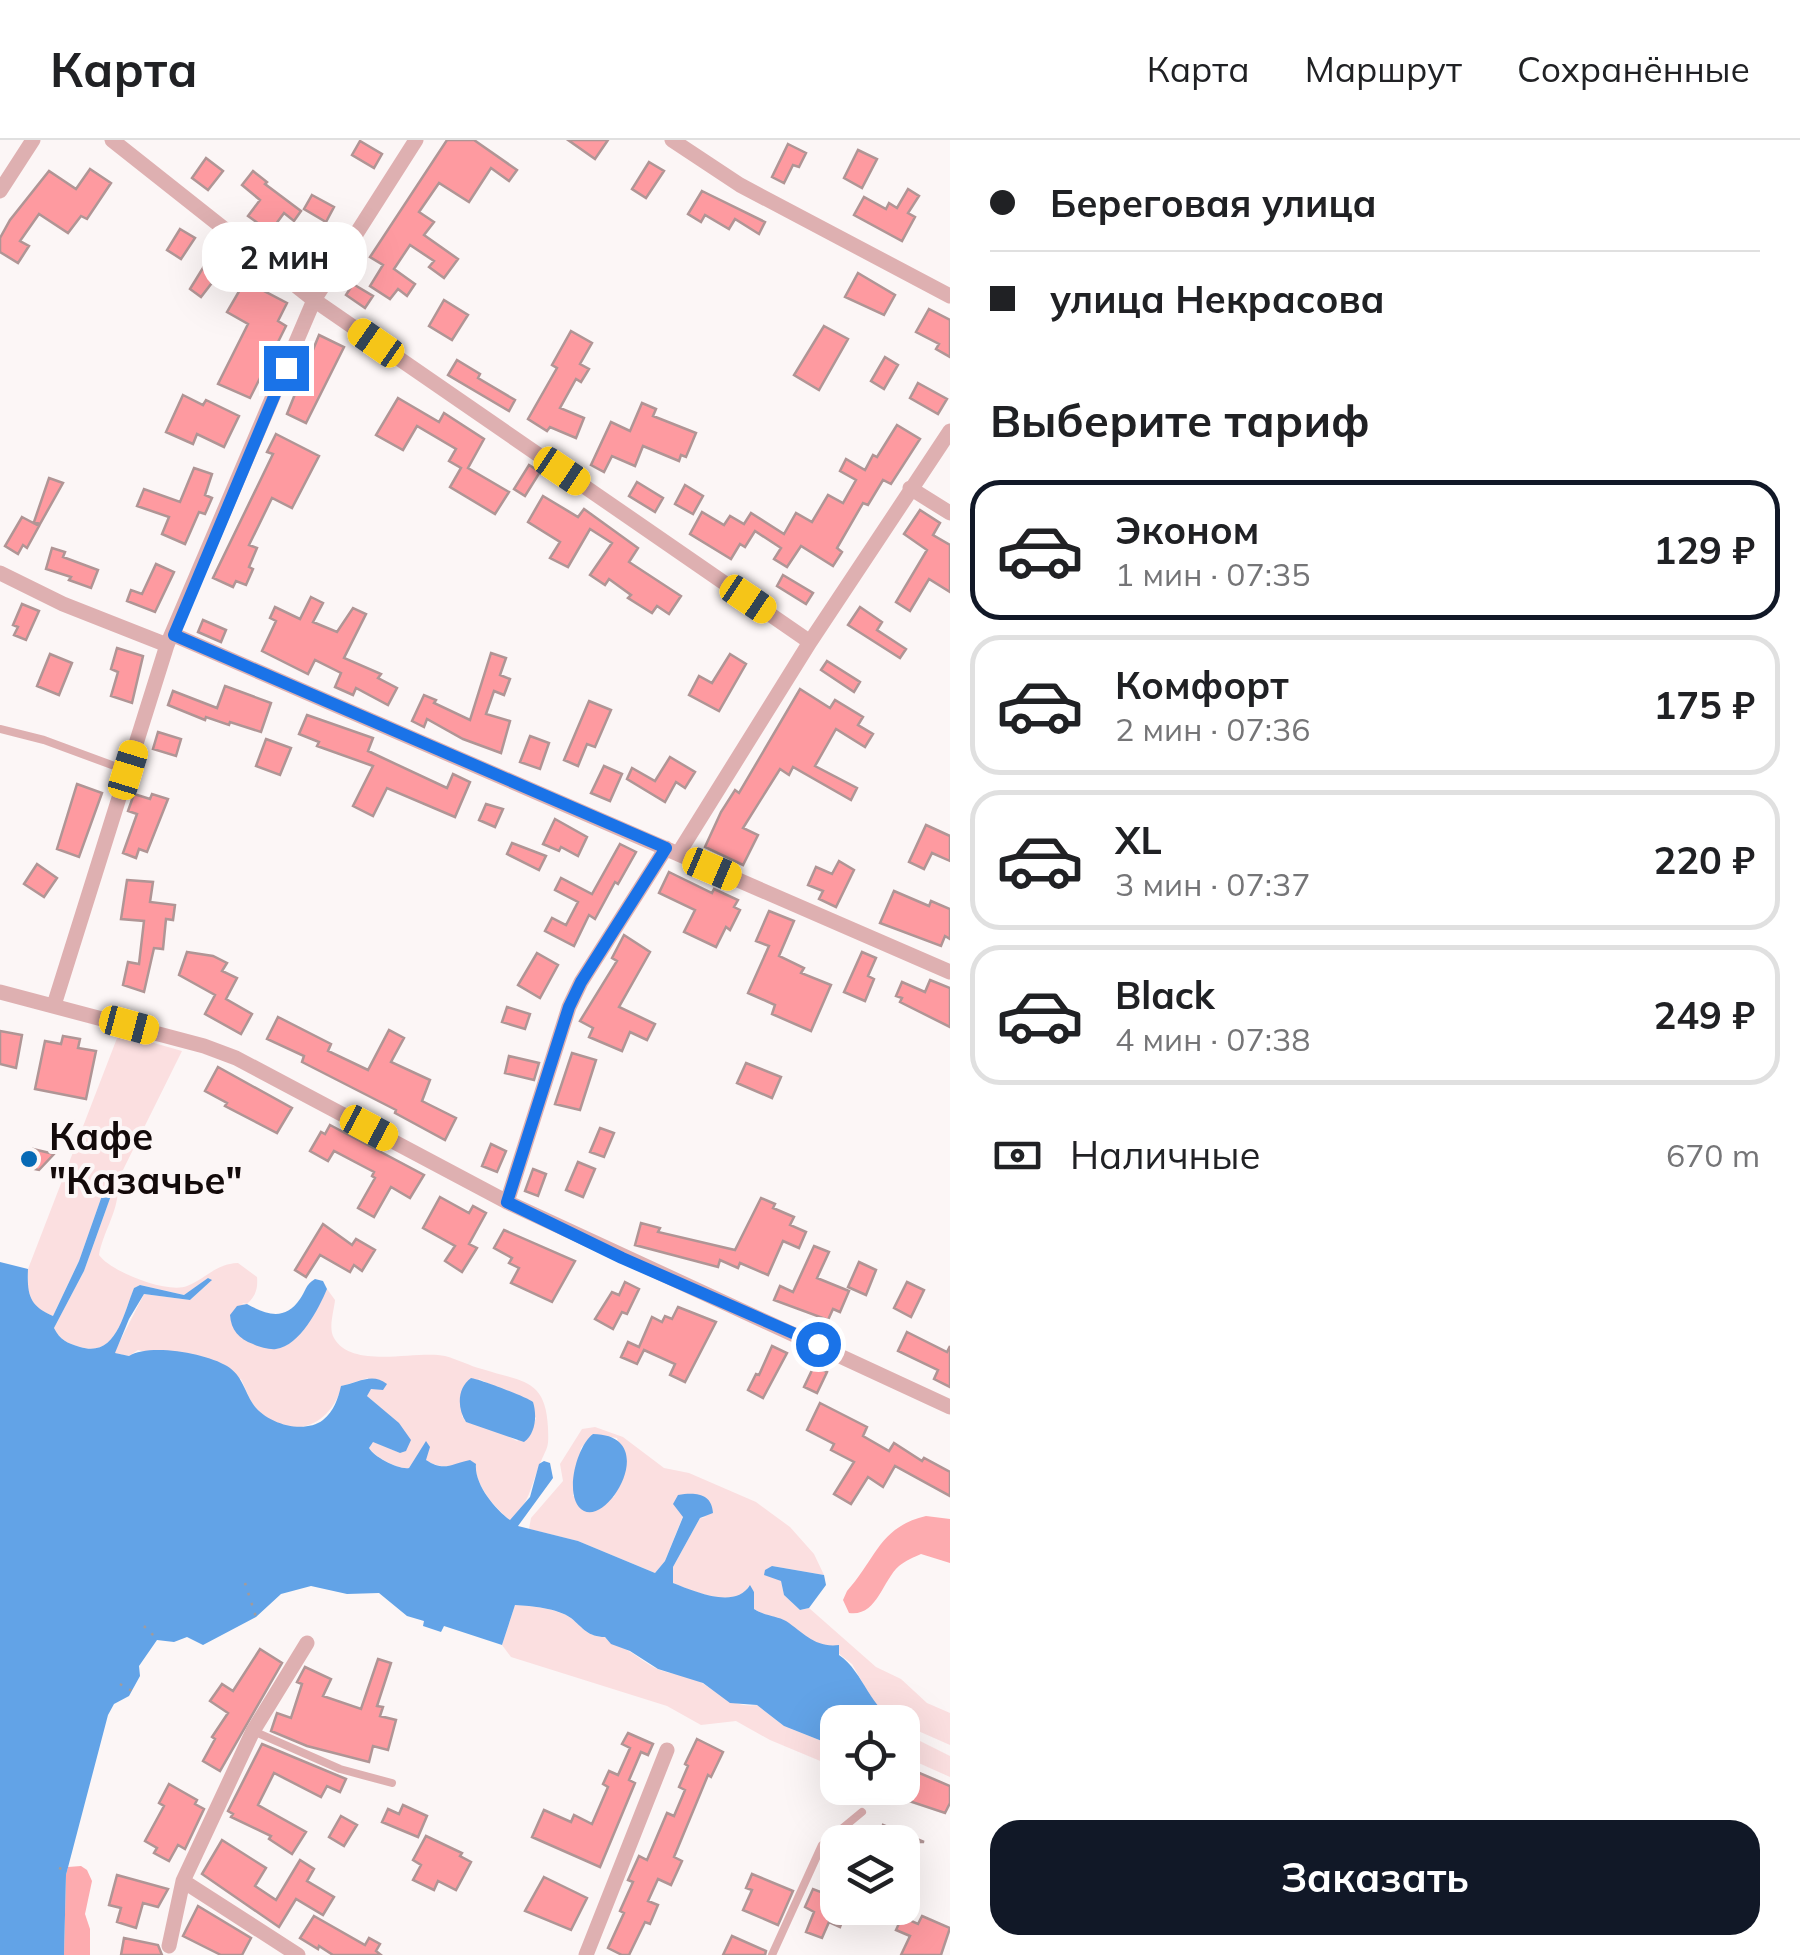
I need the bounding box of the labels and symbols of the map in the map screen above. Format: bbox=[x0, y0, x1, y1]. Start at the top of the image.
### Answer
callout: 2 мин bbox=[204, 223, 368, 293]
car bbox=[343, 314, 409, 372]
route end bbox=[264, 346, 309, 391]
car bbox=[529, 442, 595, 500]
car bbox=[715, 570, 781, 628]
car bbox=[105, 737, 151, 803]
car bbox=[679, 843, 745, 895]
car bbox=[96, 1003, 162, 1047]
car bbox=[335, 1101, 403, 1155]
place label: Кафе "Казачье" bbox=[49, 1112, 243, 1204]
marker: Кафе "Казачье" bbox=[18, 1148, 40, 1170]
route start bbox=[796, 1322, 841, 1367]

